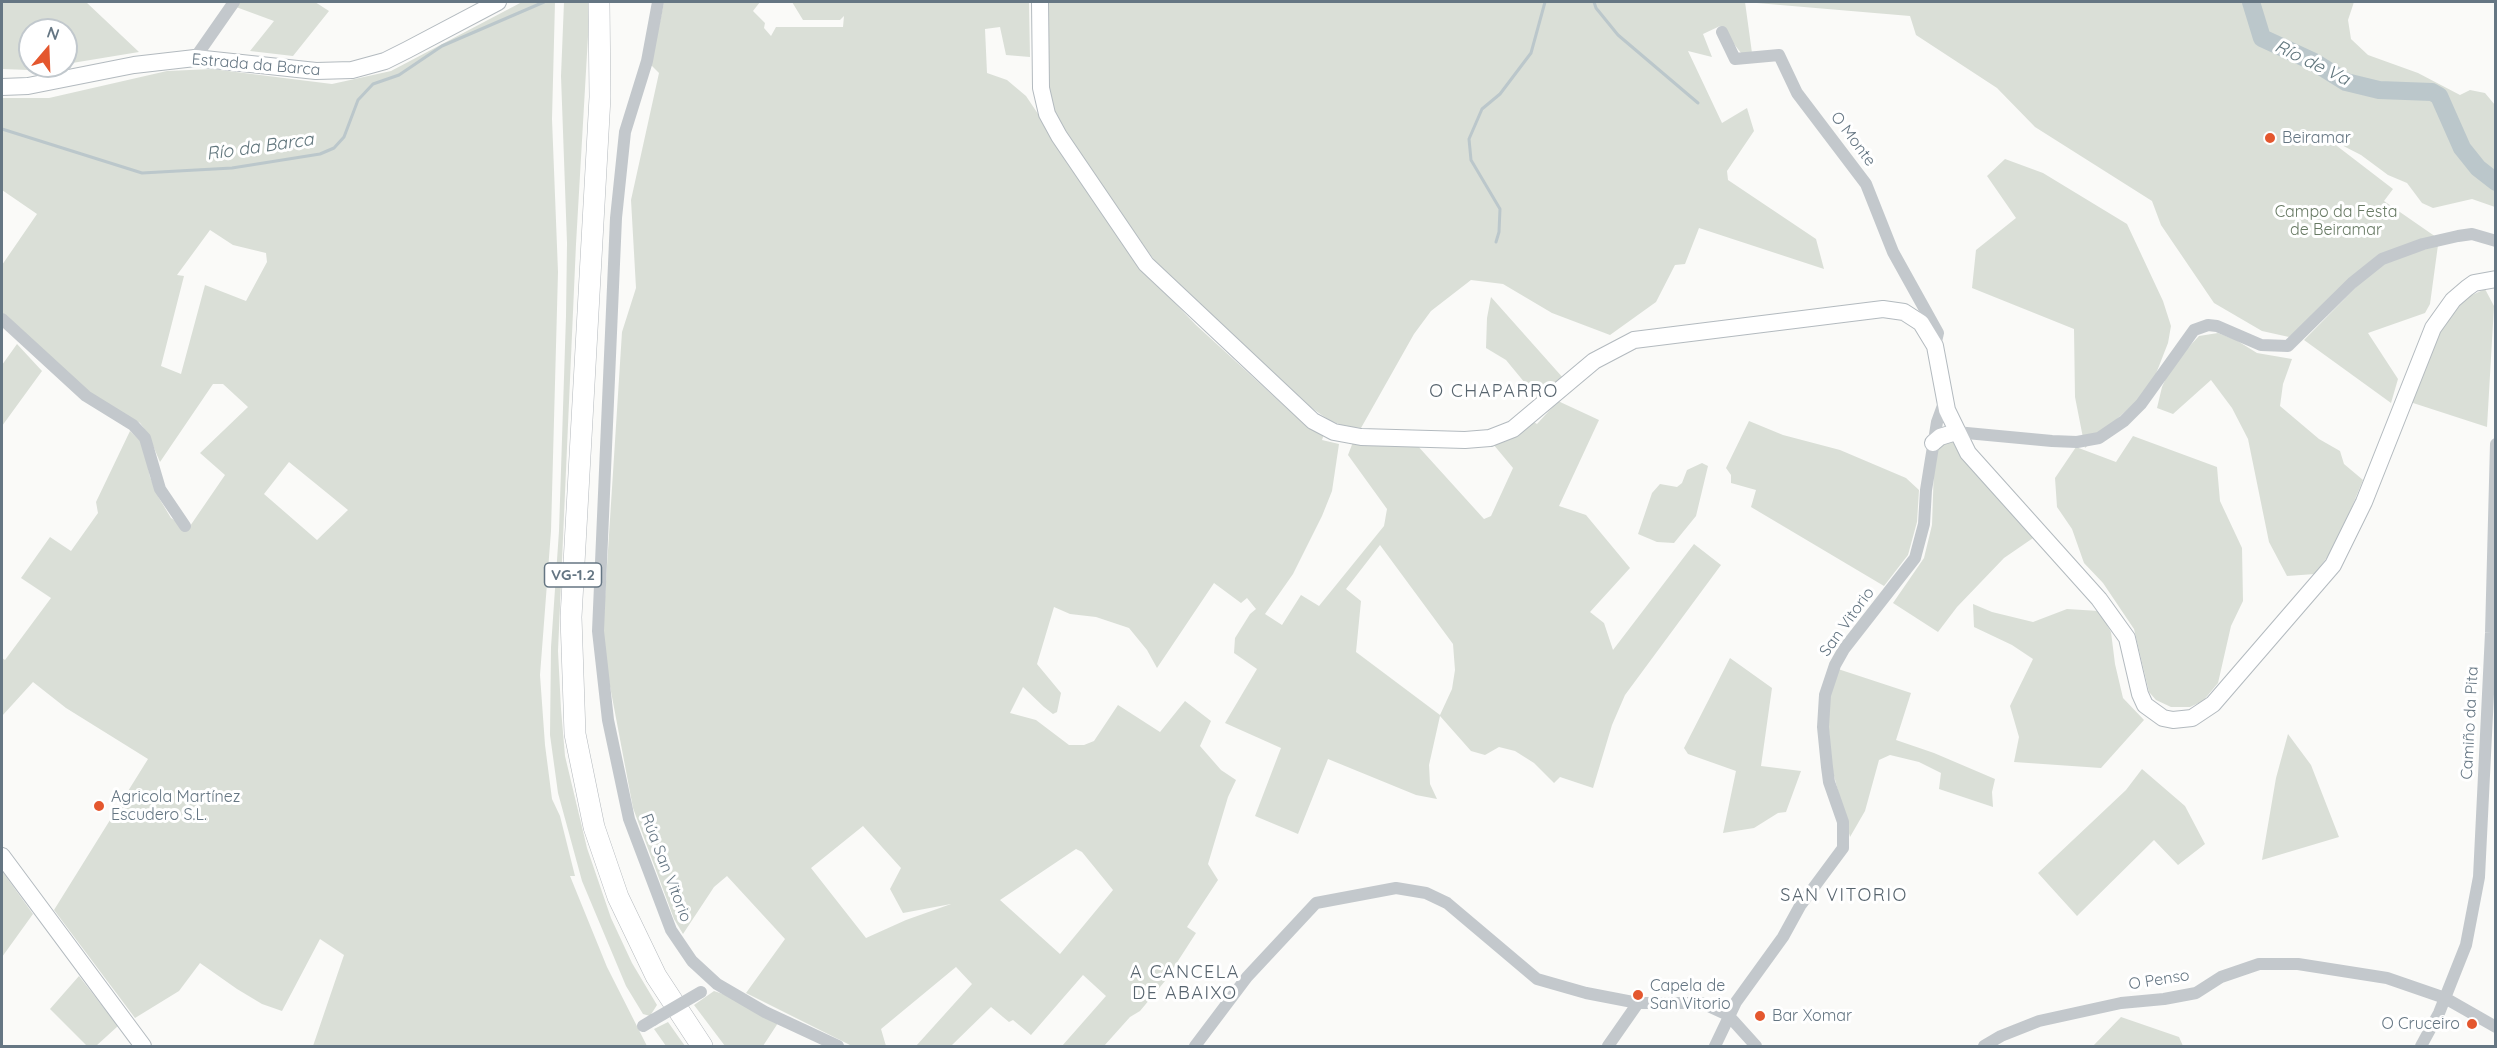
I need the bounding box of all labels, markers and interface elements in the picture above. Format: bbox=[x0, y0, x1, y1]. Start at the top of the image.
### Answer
north arrow bbox=[18, 18, 78, 78]
text: N bbox=[44, 21, 62, 44]
water label: Río de Va bbox=[2271, 36, 2353, 90]
street label: Estrada da Barca bbox=[191, 50, 321, 80]
street label: O Monte bbox=[1826, 108, 1880, 170]
place label: Beiramar bbox=[2282, 128, 2351, 148]
water label: Río da Barca bbox=[205, 129, 315, 165]
marker: Beiramar bbox=[2263, 131, 2277, 145]
park label: Campo da Festa de Beiramar bbox=[2275, 202, 2397, 240]
district label: O CHAPARRO bbox=[1429, 381, 1559, 403]
road number: VG-1.2 bbox=[544, 563, 602, 587]
street label: San Vitorio bbox=[1816, 584, 1878, 660]
street label: Camiño da Pita bbox=[2457, 666, 2483, 780]
place label: Agricola Martínez Escudero S.L. bbox=[111, 787, 241, 825]
marker: Agricola Martínez Escudero S.L. bbox=[92, 799, 106, 813]
street label: Rúa San Vitorio bbox=[637, 811, 695, 925]
district label: SAN VITORIO bbox=[1780, 885, 1908, 907]
district label: A CANCELA DE ABAIXO bbox=[1130, 962, 1240, 1004]
street label: O Penso bbox=[2127, 966, 2191, 994]
place label: Capela de San Vitorio bbox=[1650, 976, 1731, 1014]
marker: Capela de San Vitorio bbox=[1631, 988, 1645, 1002]
place label: Bar Xomar bbox=[1772, 1006, 1852, 1026]
marker: Bar Xomar bbox=[1753, 1009, 1767, 1023]
place label: O Cruceiro bbox=[2381, 1014, 2460, 1034]
marker: O Cruceiro bbox=[2465, 1017, 2479, 1031]

